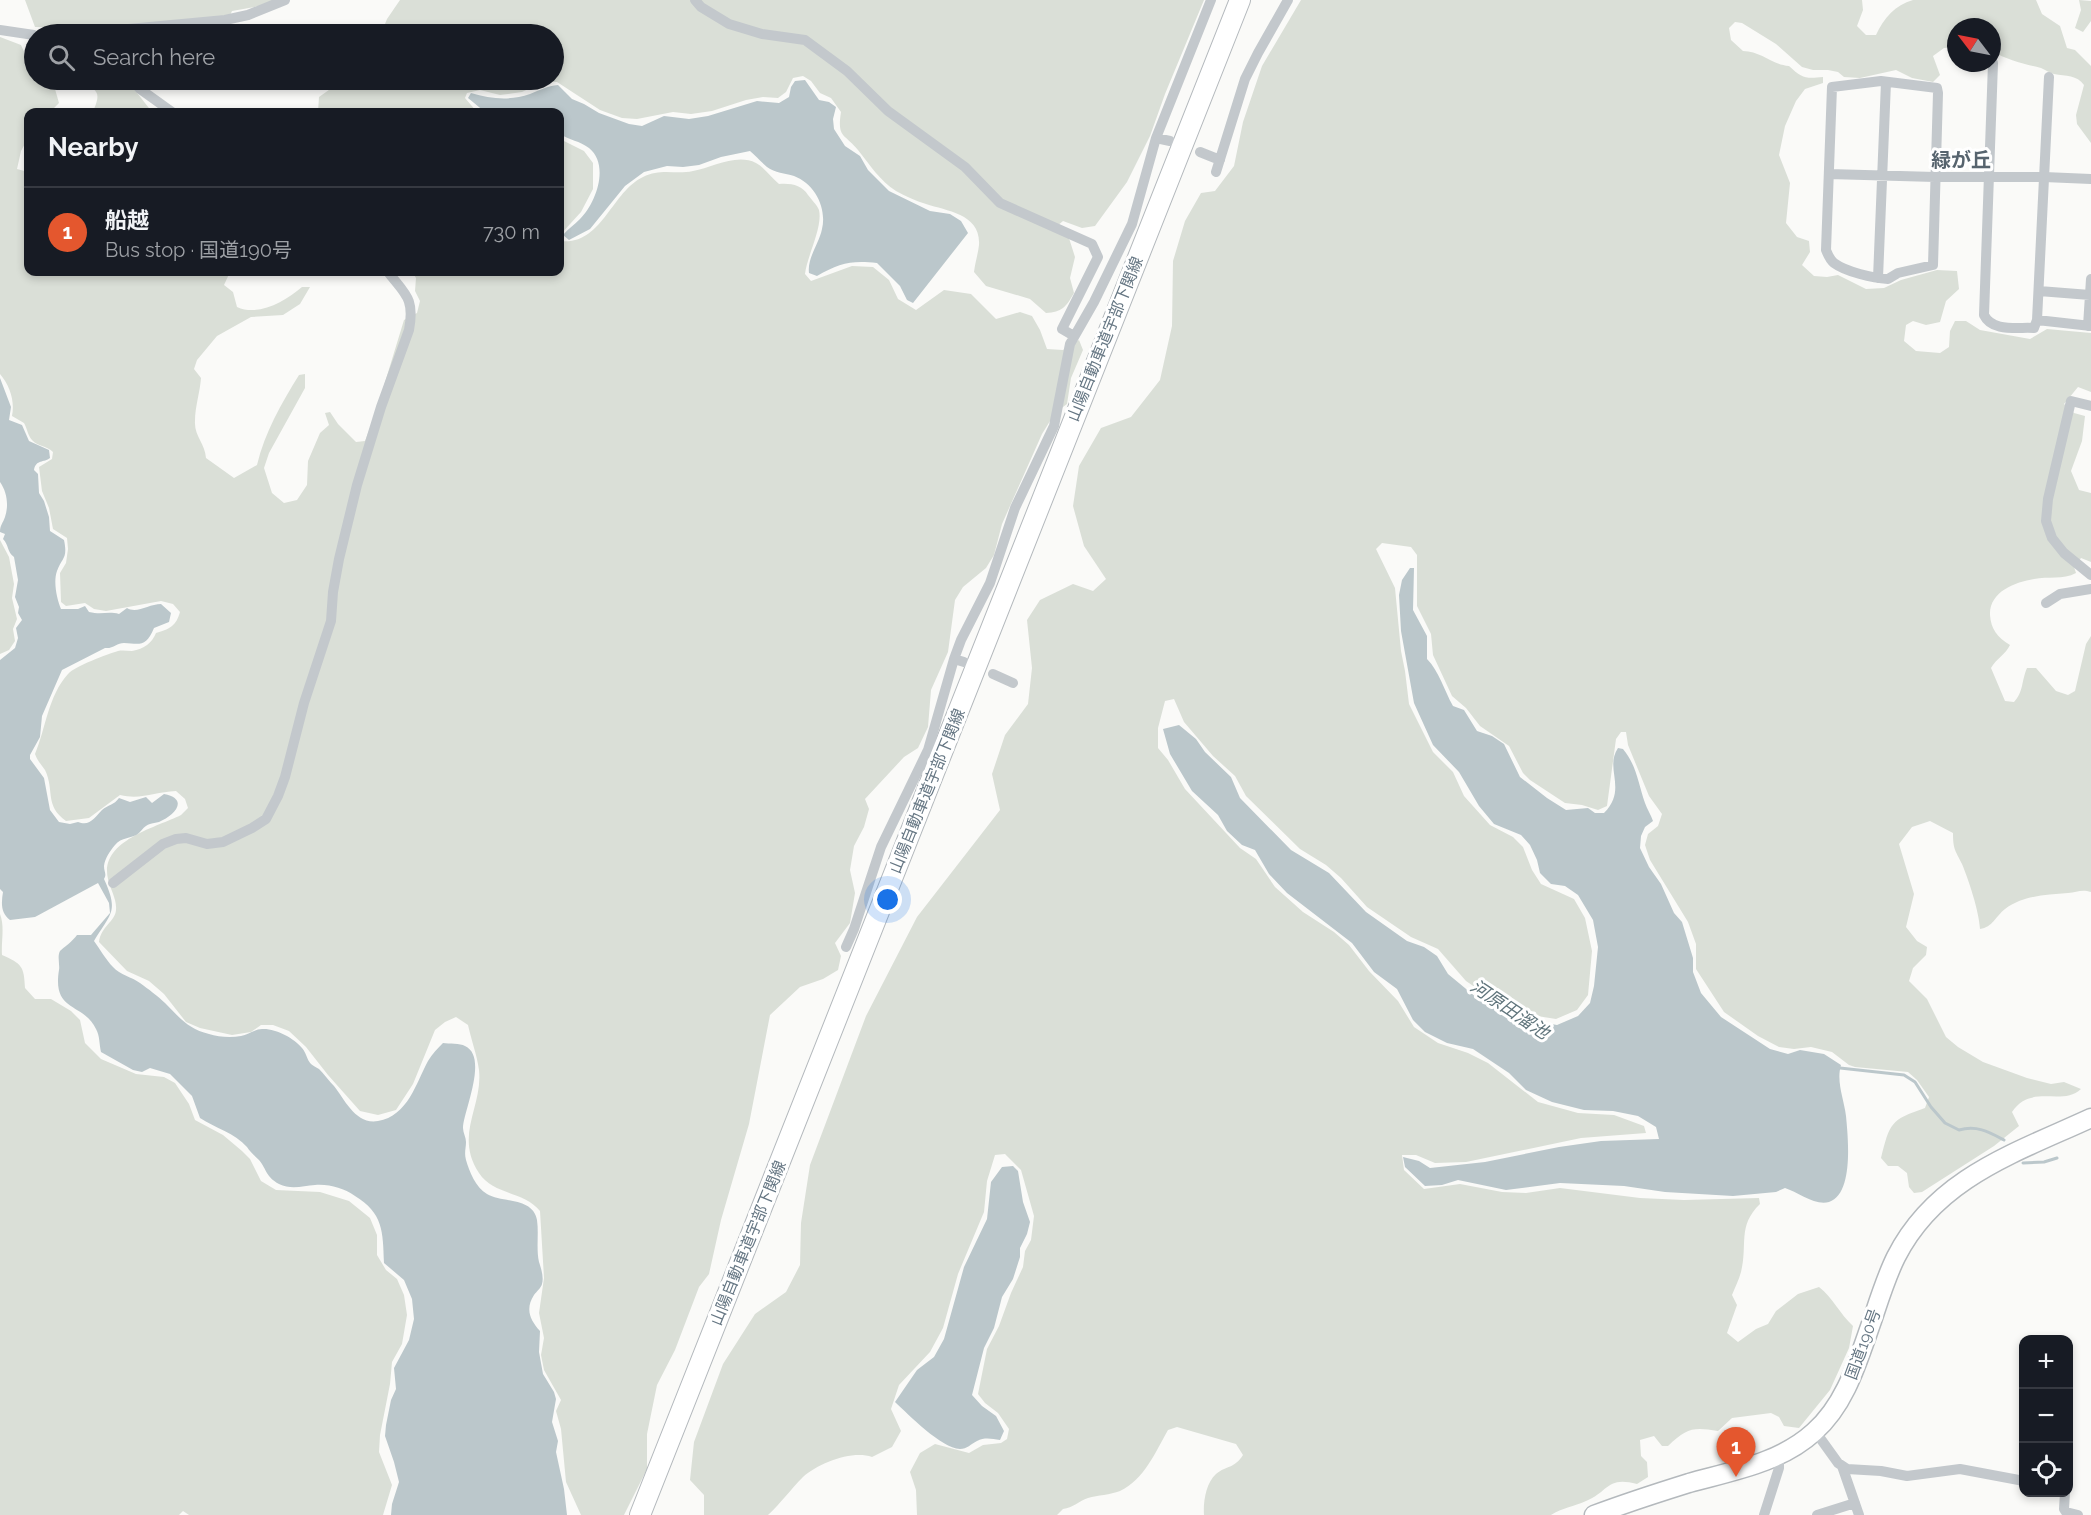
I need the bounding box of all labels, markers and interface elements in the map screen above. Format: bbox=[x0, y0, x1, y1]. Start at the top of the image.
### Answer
north arrow bbox=[1947, 18, 2001, 72]
search box bbox=[24, 24, 564, 90]
icon: search bbox=[45, 41, 78, 74]
text: Search here bbox=[93, 44, 215, 70]
text: Nearby bbox=[48, 132, 138, 162]
district label: 緑が丘 bbox=[1931, 148, 1991, 172]
text: 船越 bbox=[105, 207, 149, 233]
text: 1 bbox=[63, 220, 72, 244]
text: 730 m bbox=[483, 220, 540, 244]
text: Bus stop · 国道190号 bbox=[105, 238, 292, 262]
street label: 山陽自動車道宇部下関線 bbox=[1063, 254, 1147, 424]
street label: 山陽自動車道宇部下関線 bbox=[885, 706, 969, 876]
your location bbox=[873, 885, 902, 914]
water label: 河原田溜池 bbox=[1467, 975, 1555, 1044]
street label: 山陽自動車道宇部下関線 bbox=[706, 1158, 790, 1328]
street label: 国道190号 bbox=[1841, 1306, 1885, 1382]
map controls bbox=[2019, 1335, 2073, 1497]
button: + bbox=[2019, 1335, 2073, 1389]
button: − bbox=[2019, 1389, 2073, 1443]
pin: 1 bbox=[1716, 1428, 1756, 1477]
button: locate bbox=[2019, 1443, 2073, 1497]

